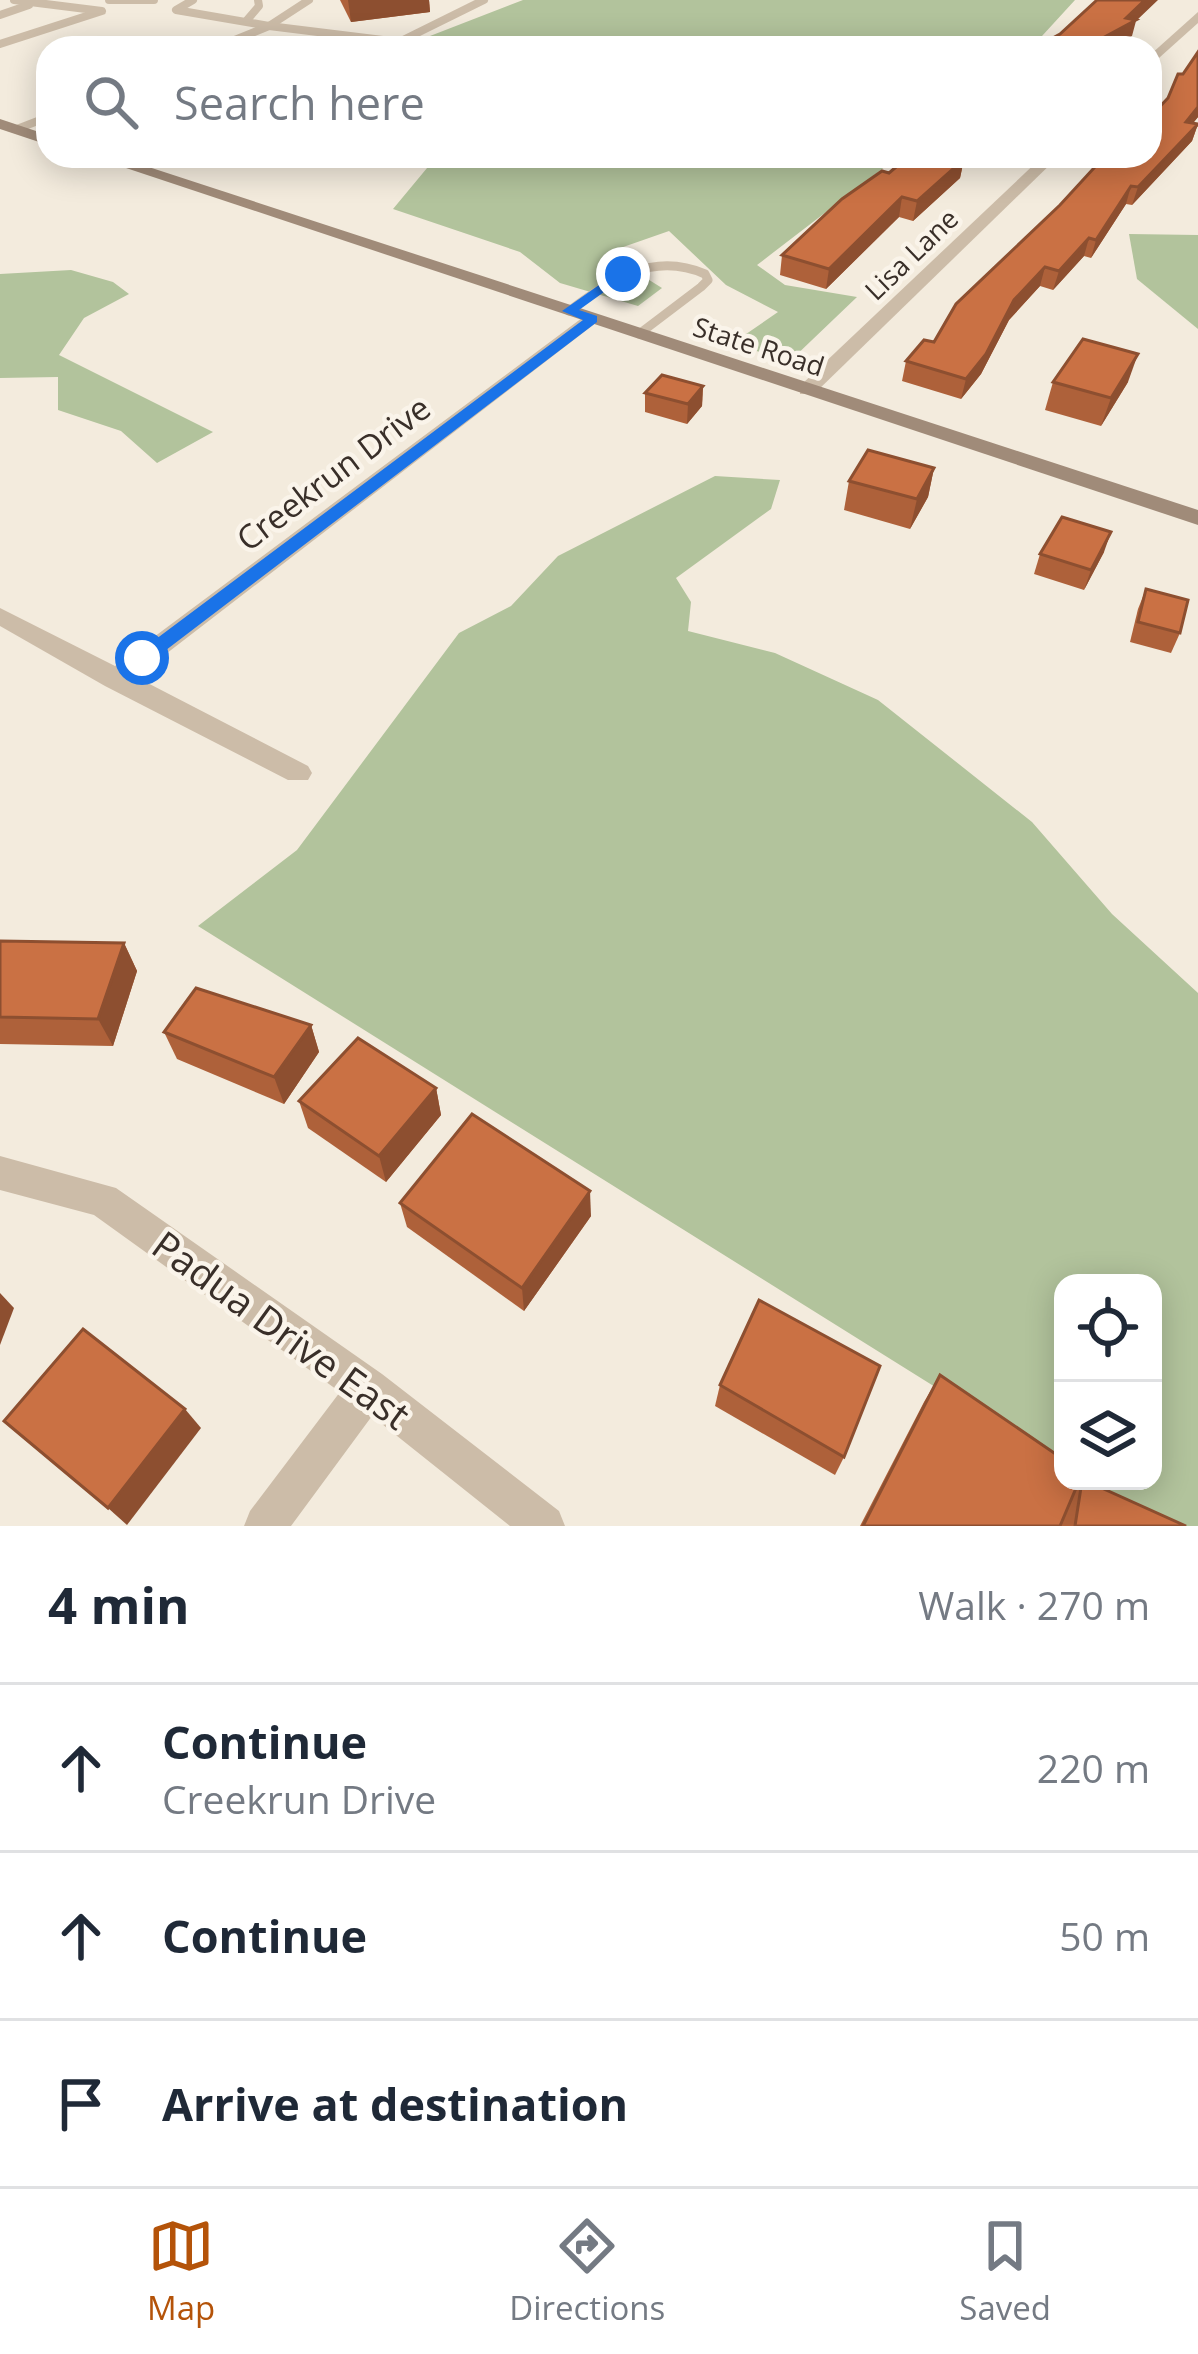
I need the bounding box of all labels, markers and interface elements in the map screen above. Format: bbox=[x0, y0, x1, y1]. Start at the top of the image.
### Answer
search box bbox=[36, 36, 1162, 168]
icon: search bbox=[78, 69, 144, 135]
text: Search here bbox=[174, 72, 425, 133]
street label: Lisa Lane bbox=[856, 200, 966, 308]
route end bbox=[596, 247, 650, 301]
street label: State Road bbox=[689, 307, 829, 385]
street label: Creekrun Drive bbox=[227, 385, 439, 561]
route start bbox=[115, 631, 169, 685]
street label: Padua Drive East bbox=[143, 1218, 421, 1440]
map controls bbox=[1054, 1274, 1162, 1490]
button: locate bbox=[1054, 1274, 1162, 1382]
button: layers bbox=[1054, 1382, 1162, 1490]
text: 4 min bbox=[48, 1569, 190, 1639]
text: Walk · 270 m bbox=[918, 1578, 1150, 1631]
text: Continue bbox=[162, 1711, 367, 1772]
icon: ahead bbox=[48, 1735, 114, 1801]
text: 220 m bbox=[1037, 1741, 1150, 1794]
text: Creekrun Drive bbox=[162, 1772, 436, 1825]
icon: ahead bbox=[48, 1903, 114, 1969]
text: Continue bbox=[162, 1905, 367, 1966]
text: 50 m bbox=[1059, 1909, 1150, 1962]
icon: arrive bbox=[48, 2071, 114, 2137]
text: Arrive at destination bbox=[162, 2073, 628, 2134]
tab: Map bbox=[147, 2213, 215, 2330]
tab: Directions bbox=[509, 2213, 665, 2330]
tab: Saved bbox=[959, 2213, 1051, 2330]

